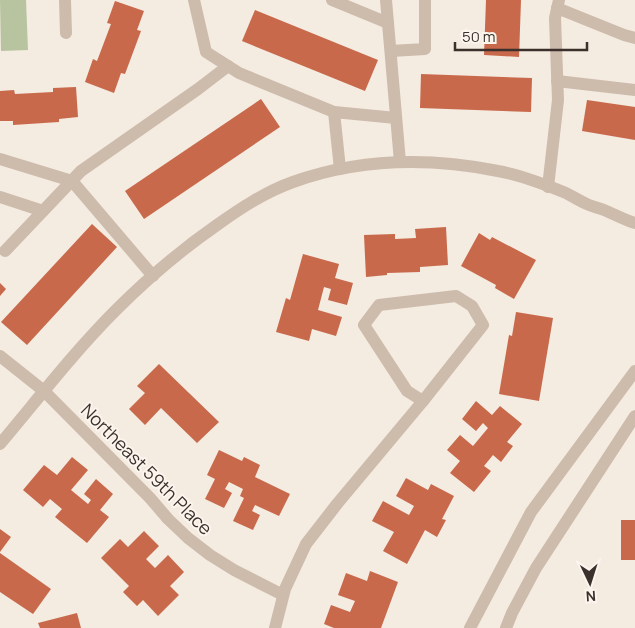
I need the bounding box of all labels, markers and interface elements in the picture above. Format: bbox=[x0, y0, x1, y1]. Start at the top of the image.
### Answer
scale bar bbox=[455, 20, 588, 52]
text: 50 m bbox=[462, 26, 496, 47]
street label: Northeast 59th Place bbox=[76, 398, 218, 540]
north arrow bbox=[565, 558, 615, 608]
text: N bbox=[585, 587, 597, 606]

